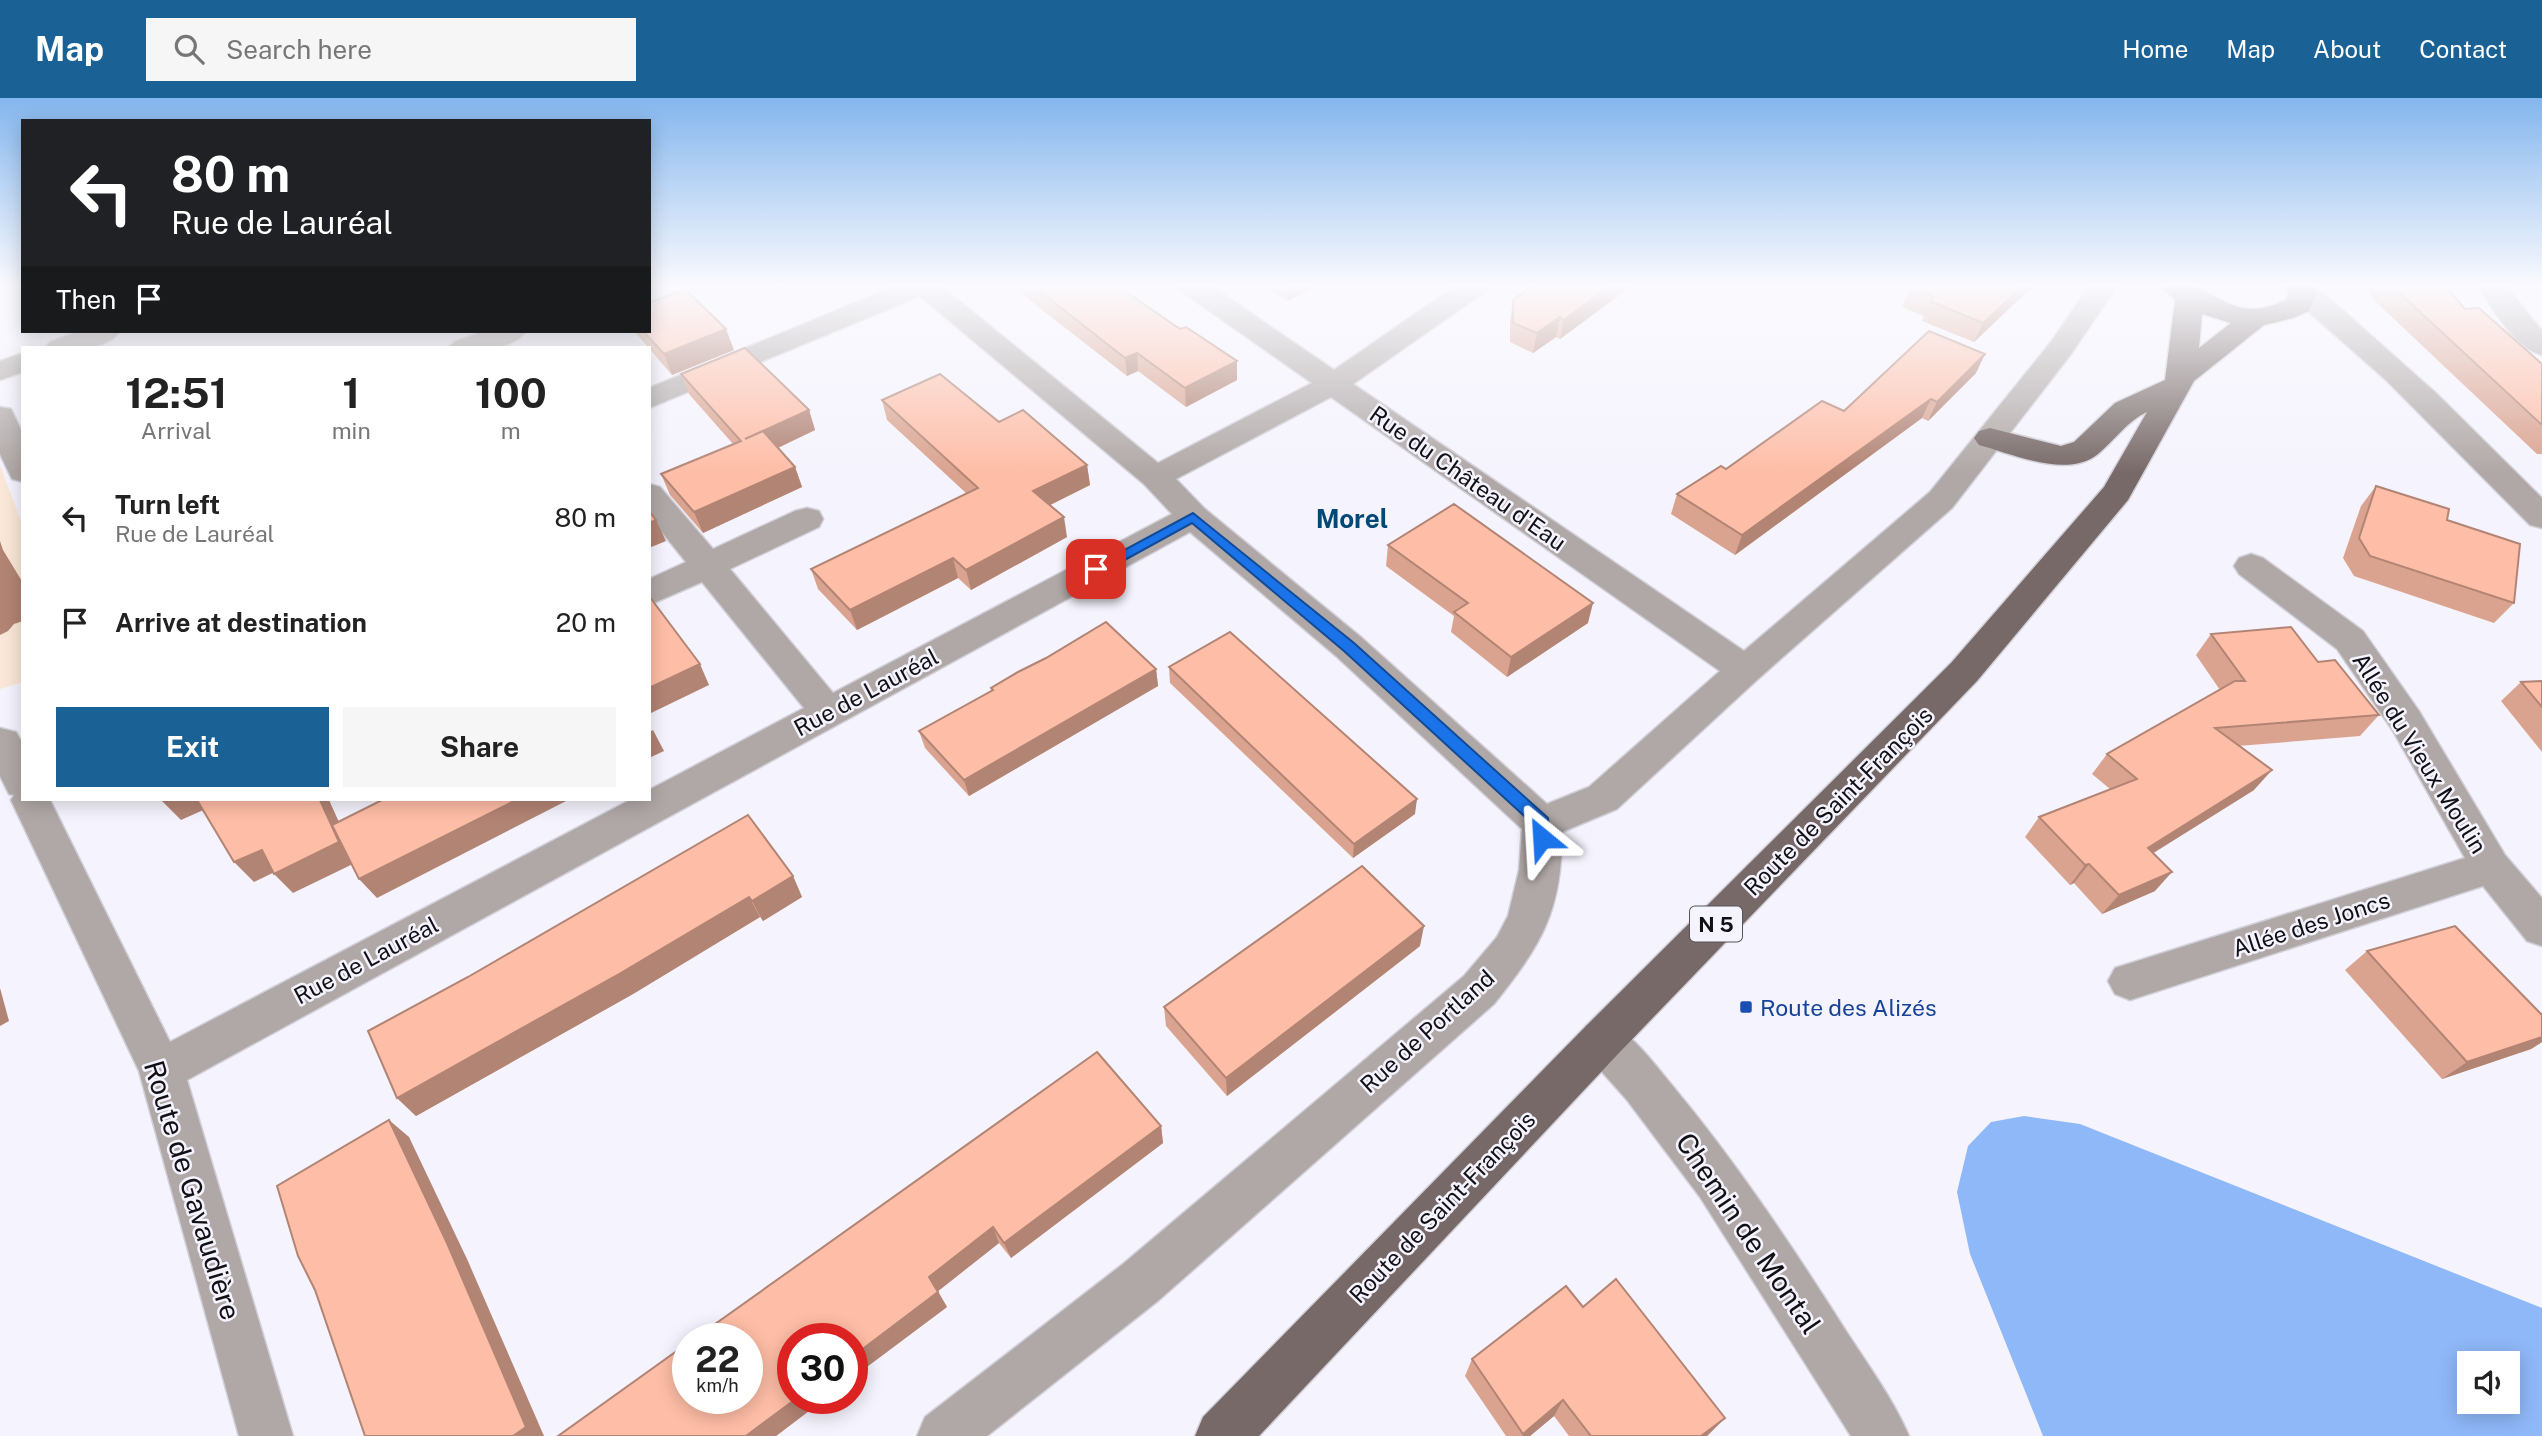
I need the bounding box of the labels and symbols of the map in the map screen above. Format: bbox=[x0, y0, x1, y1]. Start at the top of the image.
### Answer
street label: Rue du Château d'Eau bbox=[1365, 400, 1571, 556]
district label: Morel bbox=[1316, 503, 1388, 534]
pin bbox=[1066, 539, 1126, 599]
street label: Rue de Lauréal bbox=[789, 643, 943, 741]
street label: Allée du Vieux Moulin bbox=[2347, 648, 2493, 858]
street label: Route de Saint-François bbox=[1738, 701, 1938, 901]
position arrow bbox=[1505, 801, 1579, 875]
street label: Allée des Joncs bbox=[2229, 886, 2393, 962]
road number: N 5 bbox=[1690, 906, 1742, 942]
street label: Rue de Lauréal bbox=[289, 911, 443, 1009]
street label: Rue de Portland bbox=[1355, 964, 1499, 1098]
place label: Route des Alizés bbox=[1760, 994, 1937, 1021]
marker: Route des Alizés bbox=[1738, 999, 1754, 1015]
street label: Route de Gavaudière bbox=[138, 1056, 248, 1324]
street label: Route de Saint-François bbox=[1344, 1106, 1540, 1308]
street label: Chemin de Montal bbox=[1670, 1126, 1828, 1340]
speed limit sign: 30 bbox=[777, 1323, 868, 1414]

